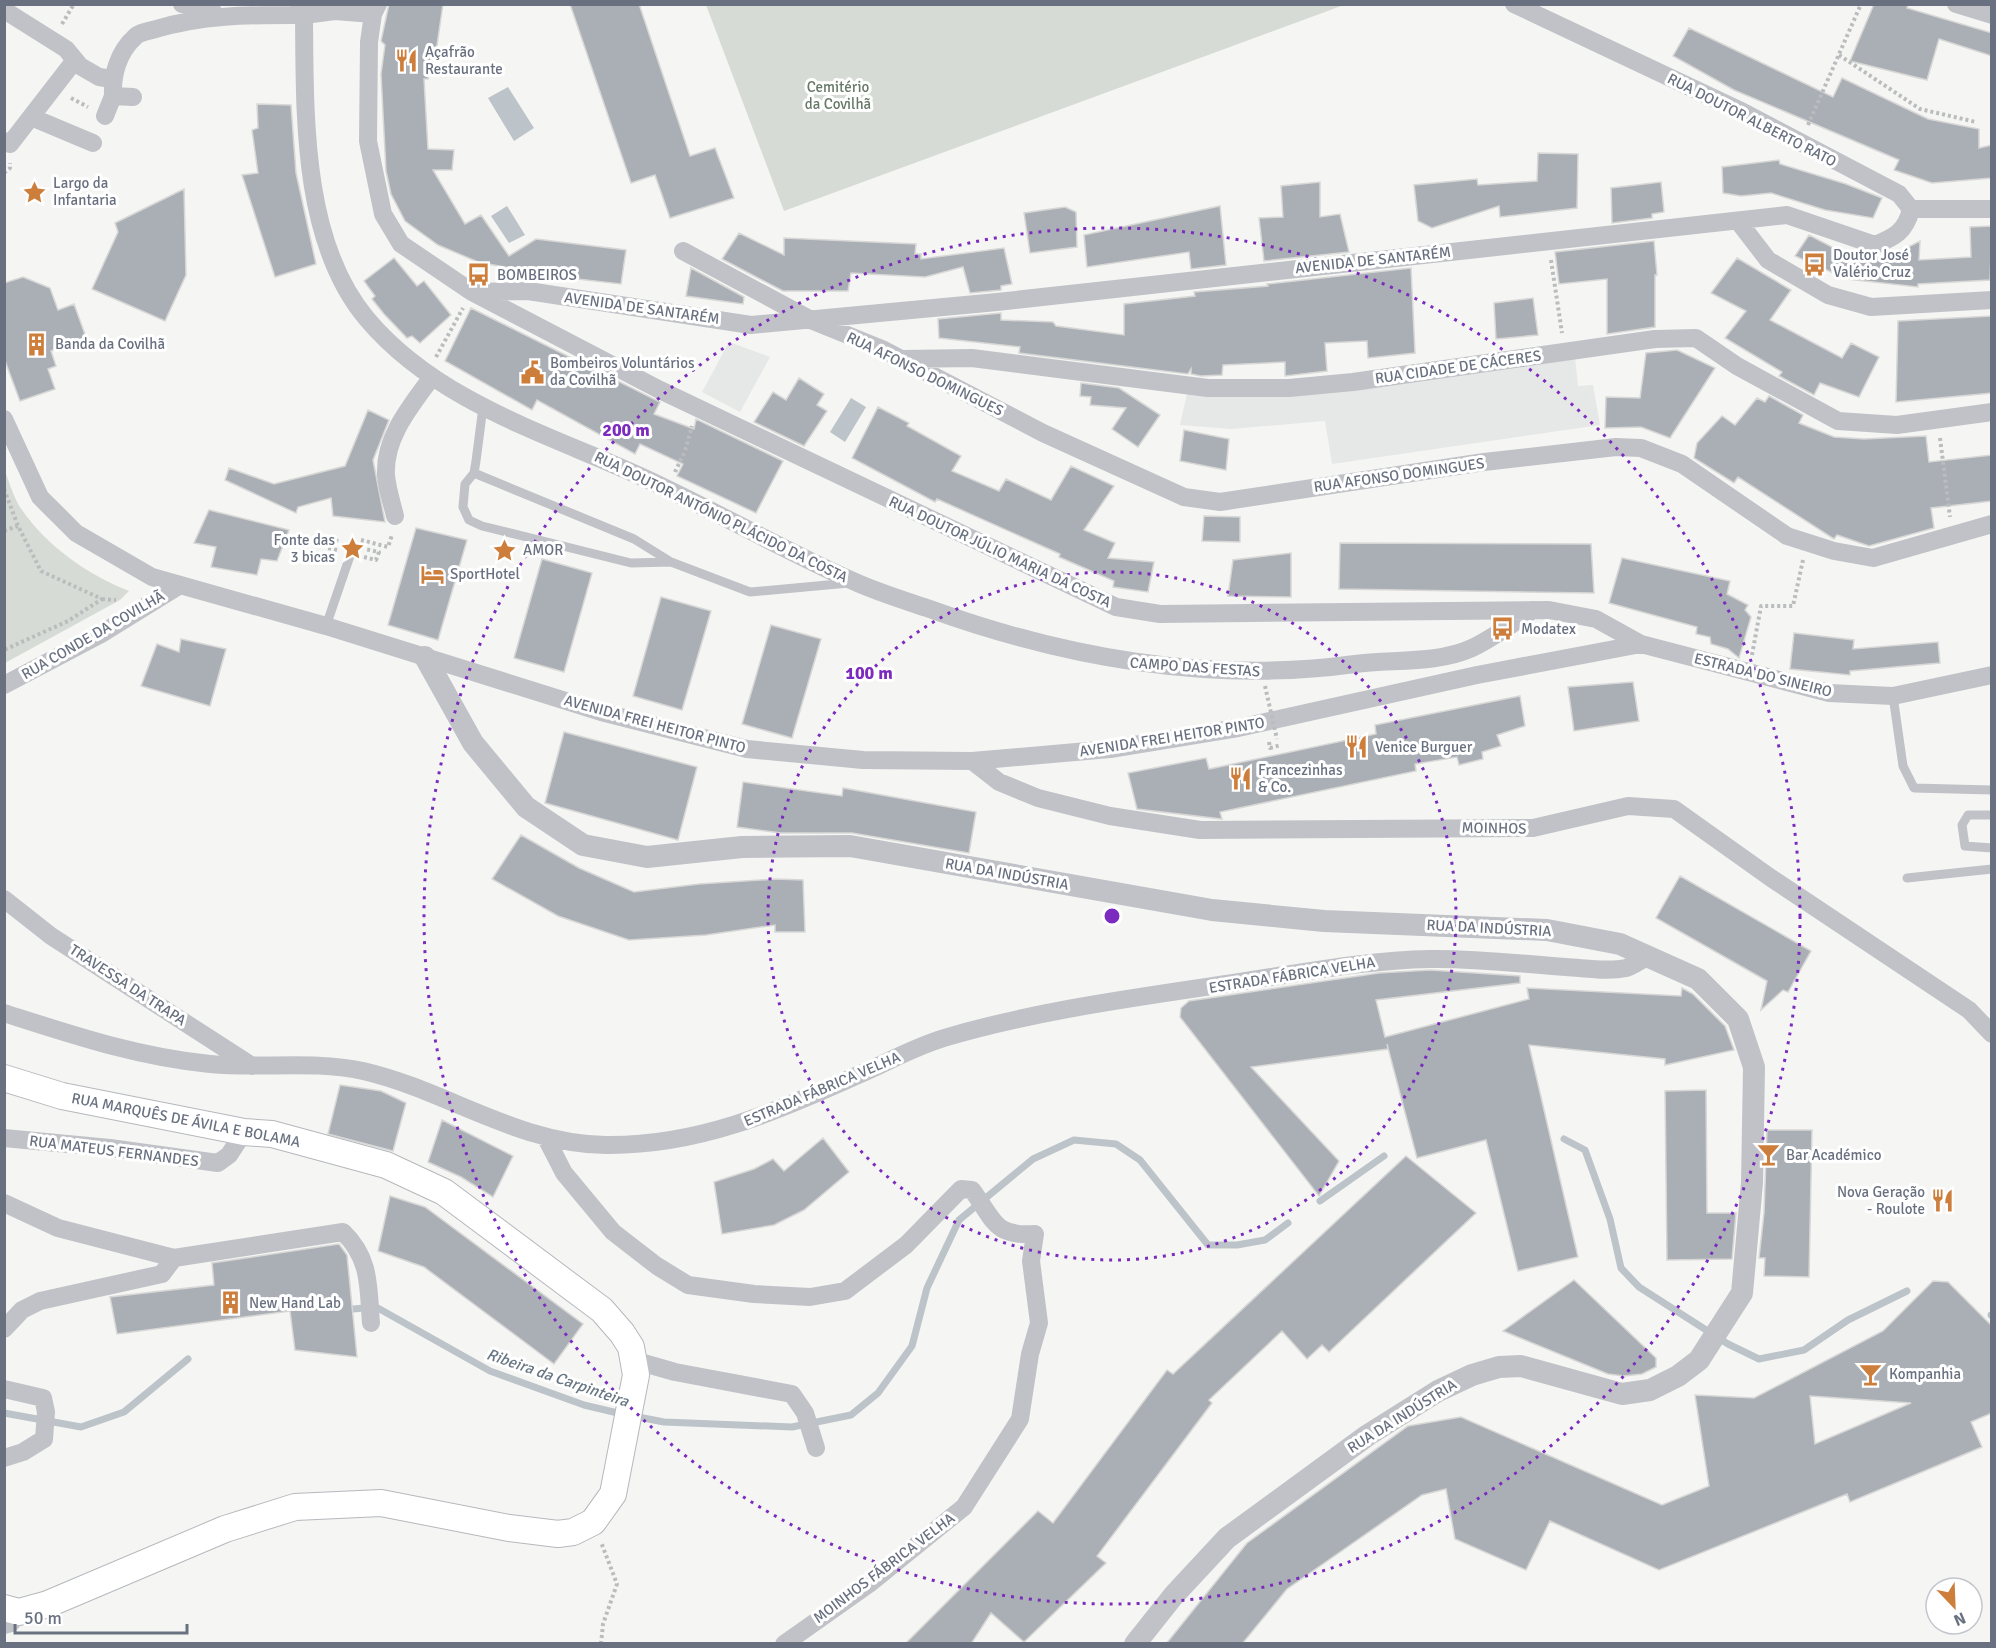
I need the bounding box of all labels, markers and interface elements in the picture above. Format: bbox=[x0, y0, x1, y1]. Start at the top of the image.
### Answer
place label: Açafrão Restaurante bbox=[425, 43, 503, 78]
restaurant icon: Açafrão Restaurante bbox=[394, 48, 420, 74]
street label: RUA DOUTOR ALBERTO RATO bbox=[1664, 69, 1840, 171]
park label: Cemitério da Covilhã bbox=[805, 78, 871, 113]
place label: Largo da Infantaria bbox=[53, 174, 117, 209]
place icon: Largo da Infantaria bbox=[22, 179, 48, 205]
street label: AVENIDA DE SANTARÉM bbox=[1294, 242, 1452, 277]
place label: Doutor José Valério Cruz bbox=[1833, 246, 1911, 281]
bus stop icon: Doutor José Valério Cruz bbox=[1802, 251, 1828, 277]
bus stop icon: BOMBEIROS bbox=[466, 262, 492, 288]
place label: BOMBEIROS bbox=[497, 266, 577, 284]
street label: AVENIDA DE SANTARÉM bbox=[563, 287, 721, 328]
street label: RUA AFONSO DOMINGUES bbox=[844, 328, 1006, 420]
building icon: Banda da Covilhã bbox=[24, 331, 50, 357]
place label: Banda da Covilhã bbox=[55, 335, 165, 353]
street label: RUA CIDADE DE CÁCERES bbox=[1374, 345, 1542, 388]
place label: Bombeiros Voluntários da Covilhã bbox=[550, 354, 695, 389]
public building icon: Bombeiros Voluntários da Covilhã bbox=[519, 359, 545, 385]
text: 200 m bbox=[602, 419, 650, 441]
street label: RUA DOUTOR ANTÓNIO PLÁCIDO DA COSTA bbox=[591, 447, 851, 586]
street label: RUA AFONSO DOMINGUES bbox=[1312, 454, 1486, 496]
street label: RUA DOUTOR JÚLIO MARIA DA COSTA bbox=[886, 492, 1114, 612]
place label: Fonte das 3 bicas bbox=[274, 531, 335, 566]
place icon: Fonte das 3 bicas bbox=[340, 536, 366, 562]
place icon: AMOR bbox=[492, 537, 518, 563]
place label: AMOR bbox=[523, 541, 563, 559]
hotel icon: SportHotel bbox=[419, 561, 445, 587]
place label: SportHotel bbox=[450, 565, 520, 583]
street label: RUA CONDE DA COVILHÃ bbox=[18, 586, 168, 683]
bus stop icon: Modatex bbox=[1490, 616, 1516, 642]
place label: Modatex bbox=[1521, 620, 1576, 638]
street label: ESTRADA DO SINEIRO bbox=[1692, 649, 1834, 701]
street label: CAMPO DAS FESTAS bbox=[1129, 653, 1261, 681]
text: 100 m bbox=[845, 662, 893, 684]
street label: AVENIDA FREI HEITOR PINTO bbox=[562, 691, 748, 757]
street label: AVENIDA FREI HEITOR PINTO bbox=[1078, 713, 1266, 761]
restaurant icon: Venice Burguer bbox=[1344, 734, 1370, 760]
place label: Venice Burguer bbox=[1375, 738, 1473, 756]
place label: Francezinhas & Co. bbox=[1258, 761, 1343, 796]
restaurant icon: Francezinhas & Co. bbox=[1227, 766, 1253, 792]
street label: MOINHOS bbox=[1461, 818, 1527, 838]
street label: RUA DA INDÚSTRIA bbox=[944, 853, 1070, 894]
centre of rings bbox=[1102, 906, 1122, 926]
street label: RUA DA INDÚSTRIA bbox=[1426, 915, 1552, 940]
street label: TRAVESSA DA TRAPA bbox=[66, 941, 190, 1029]
street label: ESTRADA FÁBRICA VELHA bbox=[1207, 952, 1376, 997]
street label: ESTRADA FÁBRICA VELHA bbox=[741, 1047, 903, 1130]
street label: RUA MARQUÊS DE ÁVILA E BOLAMA bbox=[70, 1088, 302, 1151]
street label: RUA MATEUS FERNANDES bbox=[28, 1132, 200, 1170]
bar icon: Bar Académico bbox=[1755, 1142, 1781, 1168]
place label: Bar Académico bbox=[1786, 1146, 1882, 1164]
place label: Nova Geração - Roulote bbox=[1837, 1183, 1925, 1218]
restaurant icon: Nova Geração - Roulote bbox=[1930, 1188, 1956, 1214]
building icon: New Hand Lab bbox=[218, 1290, 244, 1316]
place label: New Hand Lab bbox=[249, 1294, 341, 1312]
water label: Ribeira da Carpinteira bbox=[484, 1344, 632, 1412]
bar icon: Kompanhia bbox=[1858, 1361, 1884, 1387]
place label: Kompanhia bbox=[1889, 1365, 1961, 1383]
street label: RUA DA INDÚSTRIA bbox=[1344, 1374, 1460, 1457]
street label: MOINHOS FÁBRICA VELHA bbox=[809, 1508, 958, 1627]
north arrow bbox=[1924, 1576, 1984, 1636]
scale bar bbox=[15, 1597, 188, 1635]
text: 50 m bbox=[24, 1607, 62, 1629]
text: N bbox=[1950, 1608, 1969, 1630]

